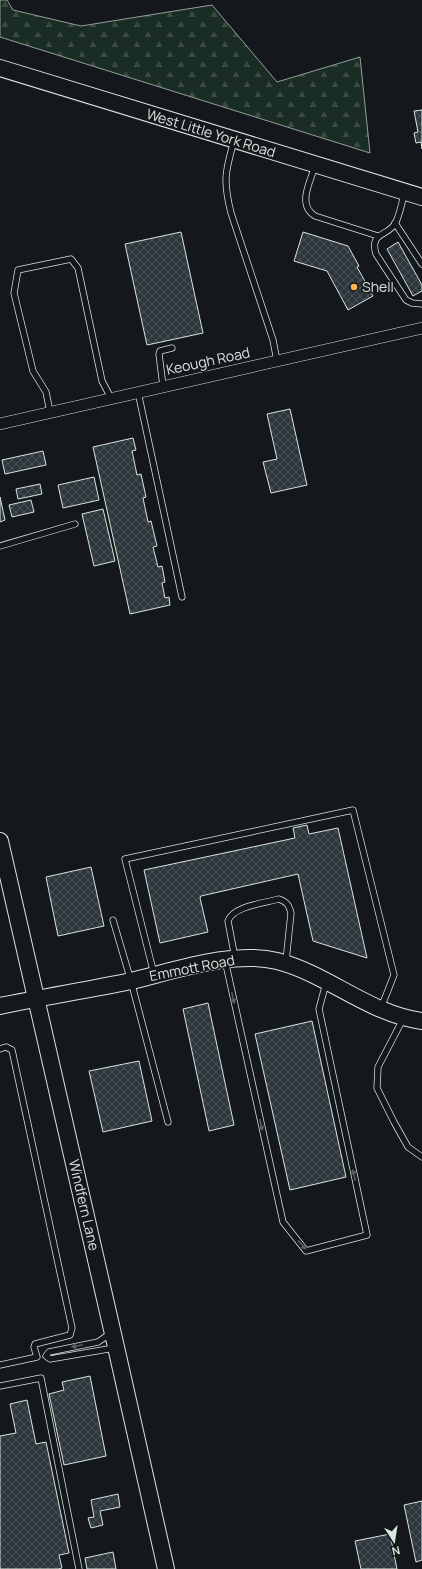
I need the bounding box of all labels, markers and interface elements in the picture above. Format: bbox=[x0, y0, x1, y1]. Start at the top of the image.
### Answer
street label: West Little York Road bbox=[144, 104, 278, 161]
place label: Shell bbox=[362, 277, 394, 296]
marker: Shell bbox=[349, 282, 359, 292]
street label: Keough Road bbox=[164, 342, 252, 379]
street label: Emmott Road bbox=[148, 950, 236, 985]
one-way arrow bbox=[231, 992, 237, 1004]
one-way arrow bbox=[259, 1119, 265, 1131]
street label: Windfern Lane bbox=[65, 1157, 104, 1252]
one-way arrow bbox=[351, 1169, 357, 1181]
one-way arrow bbox=[298, 1240, 307, 1250]
one-way arrow bbox=[71, 1343, 83, 1349]
north arrow bbox=[374, 1521, 414, 1561]
text: N bbox=[391, 1543, 402, 1559]

